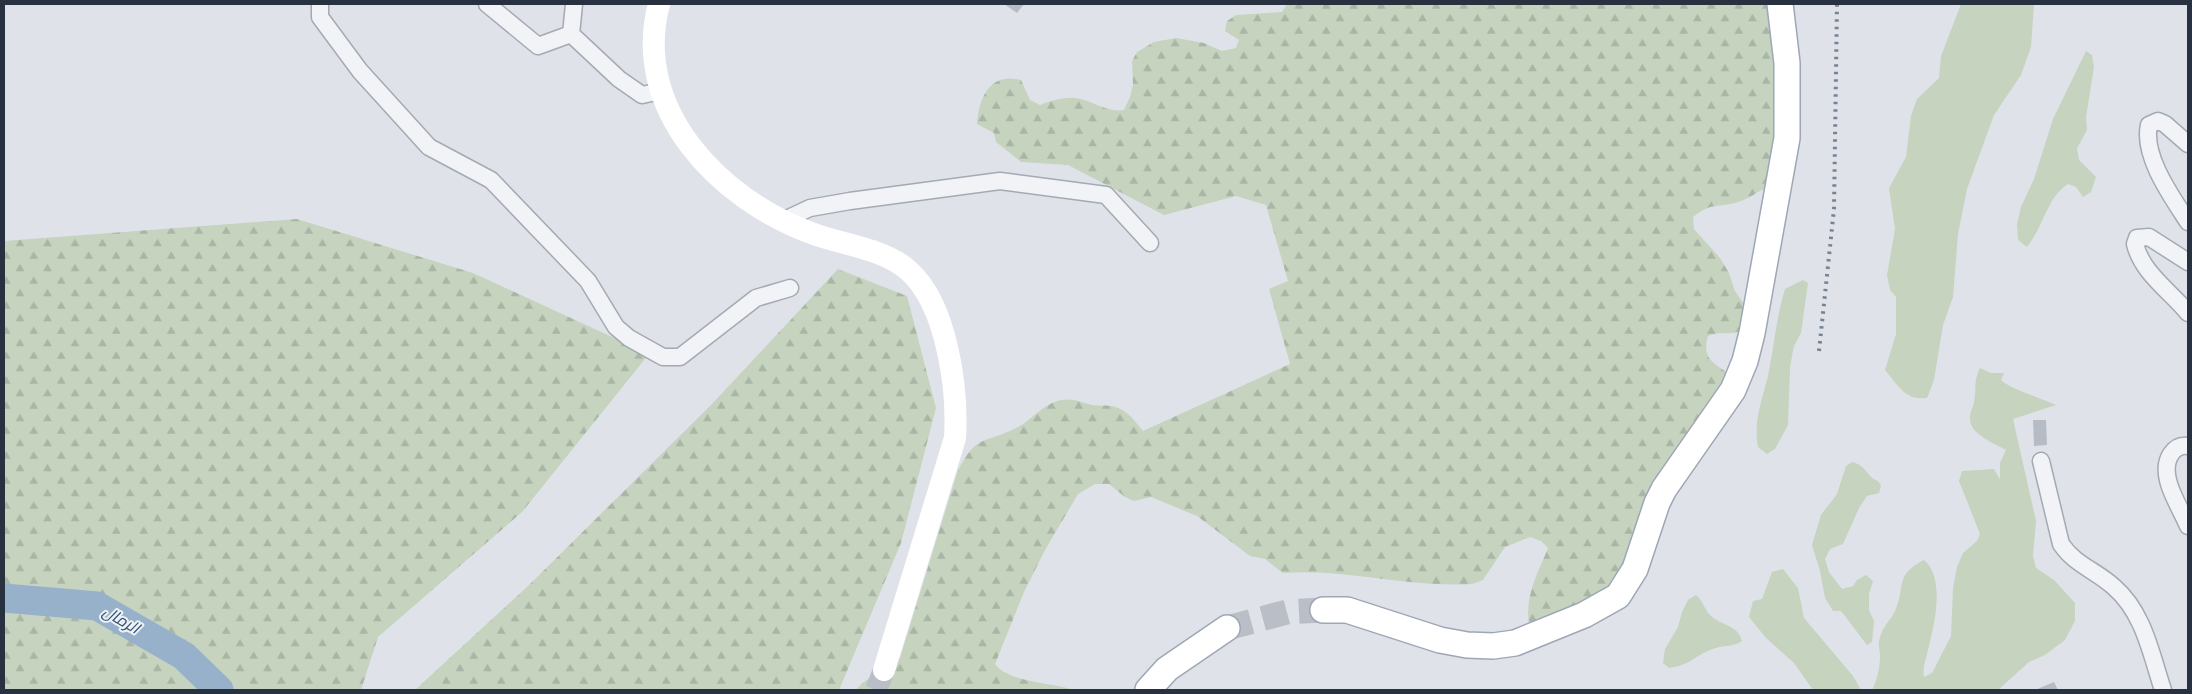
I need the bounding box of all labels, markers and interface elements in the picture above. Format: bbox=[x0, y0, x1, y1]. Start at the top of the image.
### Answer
water label: الرمال bbox=[99, 602, 144, 639]

